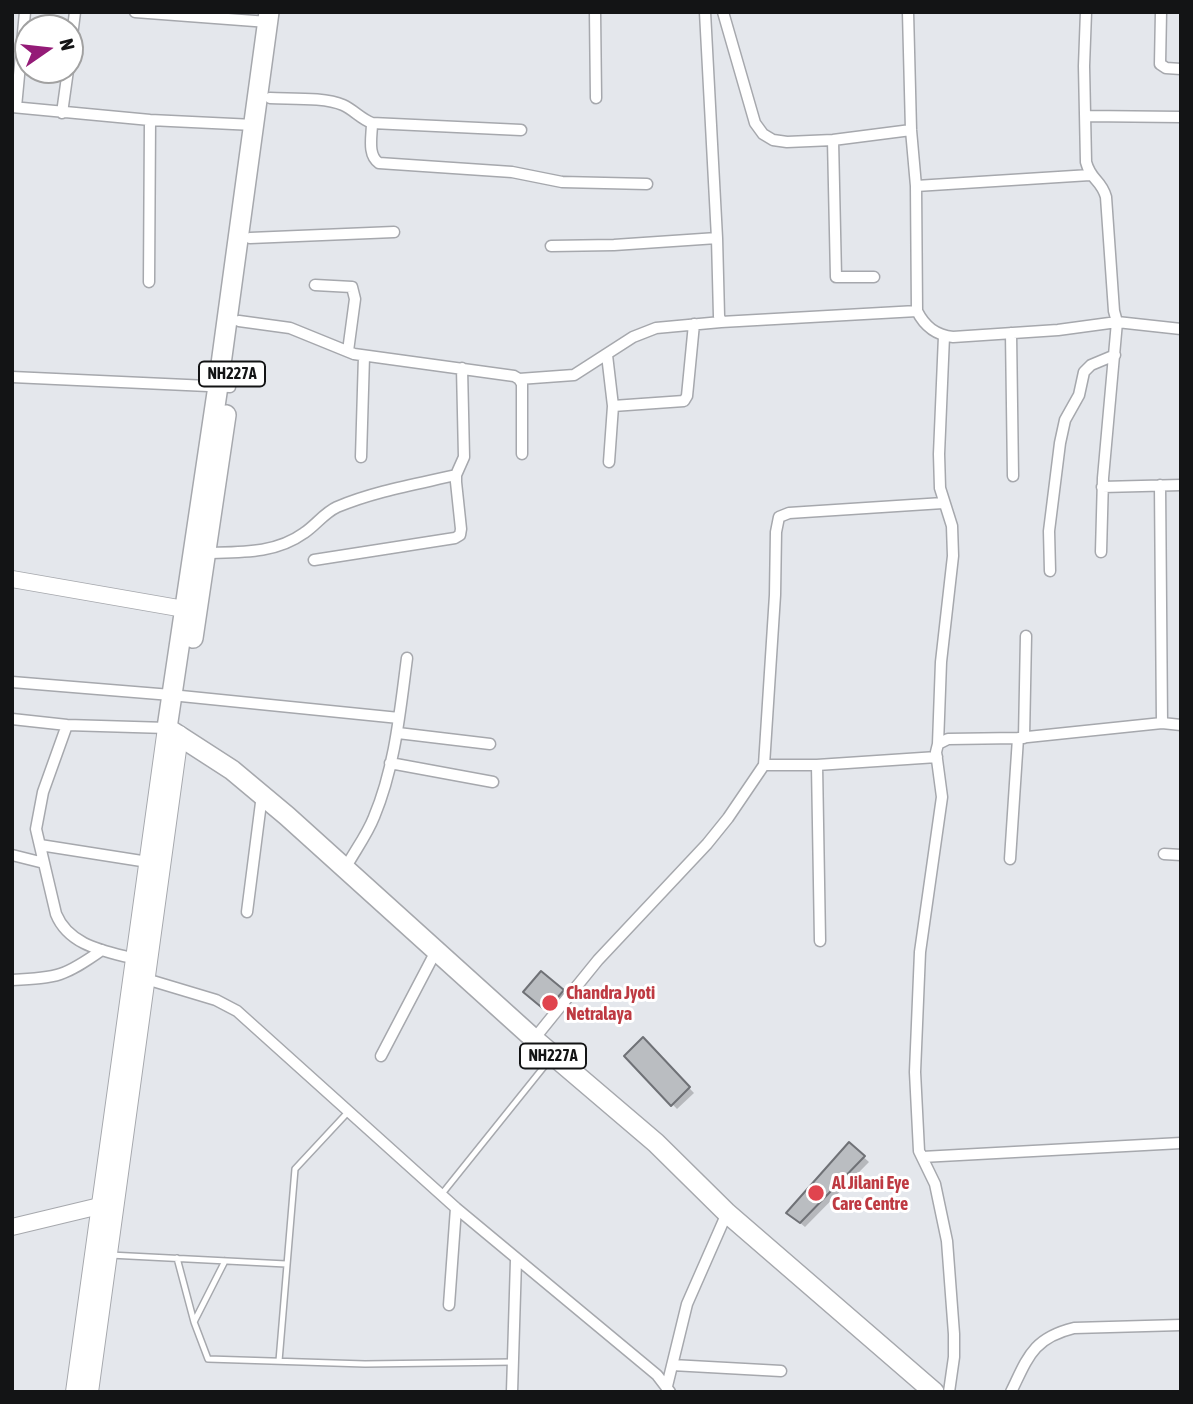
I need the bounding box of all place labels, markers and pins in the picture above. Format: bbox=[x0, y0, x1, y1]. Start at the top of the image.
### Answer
place label: Chandra Jyoti Netralaya bbox=[566, 982, 655, 1024]
marker: Chandra Jyoti Netralaya bbox=[540, 993, 560, 1013]
place label: Al Jilani Eye Care Centre bbox=[832, 1172, 910, 1214]
marker: Al Jilani Eye Care Centre bbox=[806, 1183, 826, 1203]

